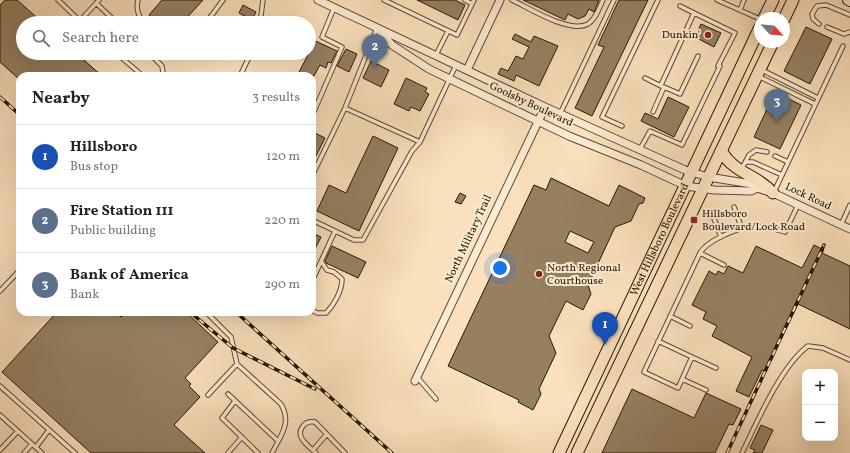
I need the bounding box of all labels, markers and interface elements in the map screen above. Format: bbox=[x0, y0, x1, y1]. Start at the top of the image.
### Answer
north arrow bbox=[754, 12, 790, 48]
search box bbox=[16, 16, 316, 60]
icon: search bbox=[30, 27, 52, 49]
text: Search here bbox=[62, 28, 139, 49]
place label: Dunkin' bbox=[662, 28, 700, 43]
marker: Dunkin' bbox=[703, 30, 713, 40]
pin: 2 bbox=[362, 34, 388, 67]
street label: Goolsby Boulevard bbox=[487, 79, 575, 131]
text: Nearby bbox=[32, 87, 90, 110]
text: 3 results bbox=[252, 89, 300, 107]
pin: 3 bbox=[764, 89, 790, 122]
text: Hillsboro bbox=[70, 137, 137, 158]
text: 1 bbox=[42, 148, 48, 166]
text: 120 m bbox=[266, 148, 300, 166]
text: Bus stop bbox=[70, 158, 118, 176]
street label: Lock Road bbox=[782, 180, 834, 214]
street label: West Hillsboro Boulevard bbox=[627, 181, 693, 298]
street label: North Military Trail bbox=[442, 193, 496, 285]
text: Fire Station 111 bbox=[70, 201, 174, 222]
place label: Hillsboro Boulevard/Lock Road bbox=[702, 207, 805, 235]
text: 2 bbox=[42, 212, 48, 230]
text: 220 m bbox=[264, 212, 300, 230]
marker: Hillsboro Boulevard/Lock Road bbox=[689, 215, 699, 225]
text: Public building bbox=[70, 222, 156, 240]
your location bbox=[490, 258, 510, 278]
place label: North Regional Courthouse bbox=[547, 261, 621, 289]
text: Bank of America bbox=[70, 265, 189, 286]
marker: North Regional Courthouse bbox=[534, 269, 544, 279]
text: 3 bbox=[42, 276, 48, 294]
text: 290 m bbox=[264, 276, 300, 294]
text: Bank bbox=[70, 286, 99, 304]
pin: 1 bbox=[592, 312, 618, 345]
map controls bbox=[802, 369, 838, 441]
button: + bbox=[802, 369, 838, 405]
button: − bbox=[802, 405, 838, 441]

